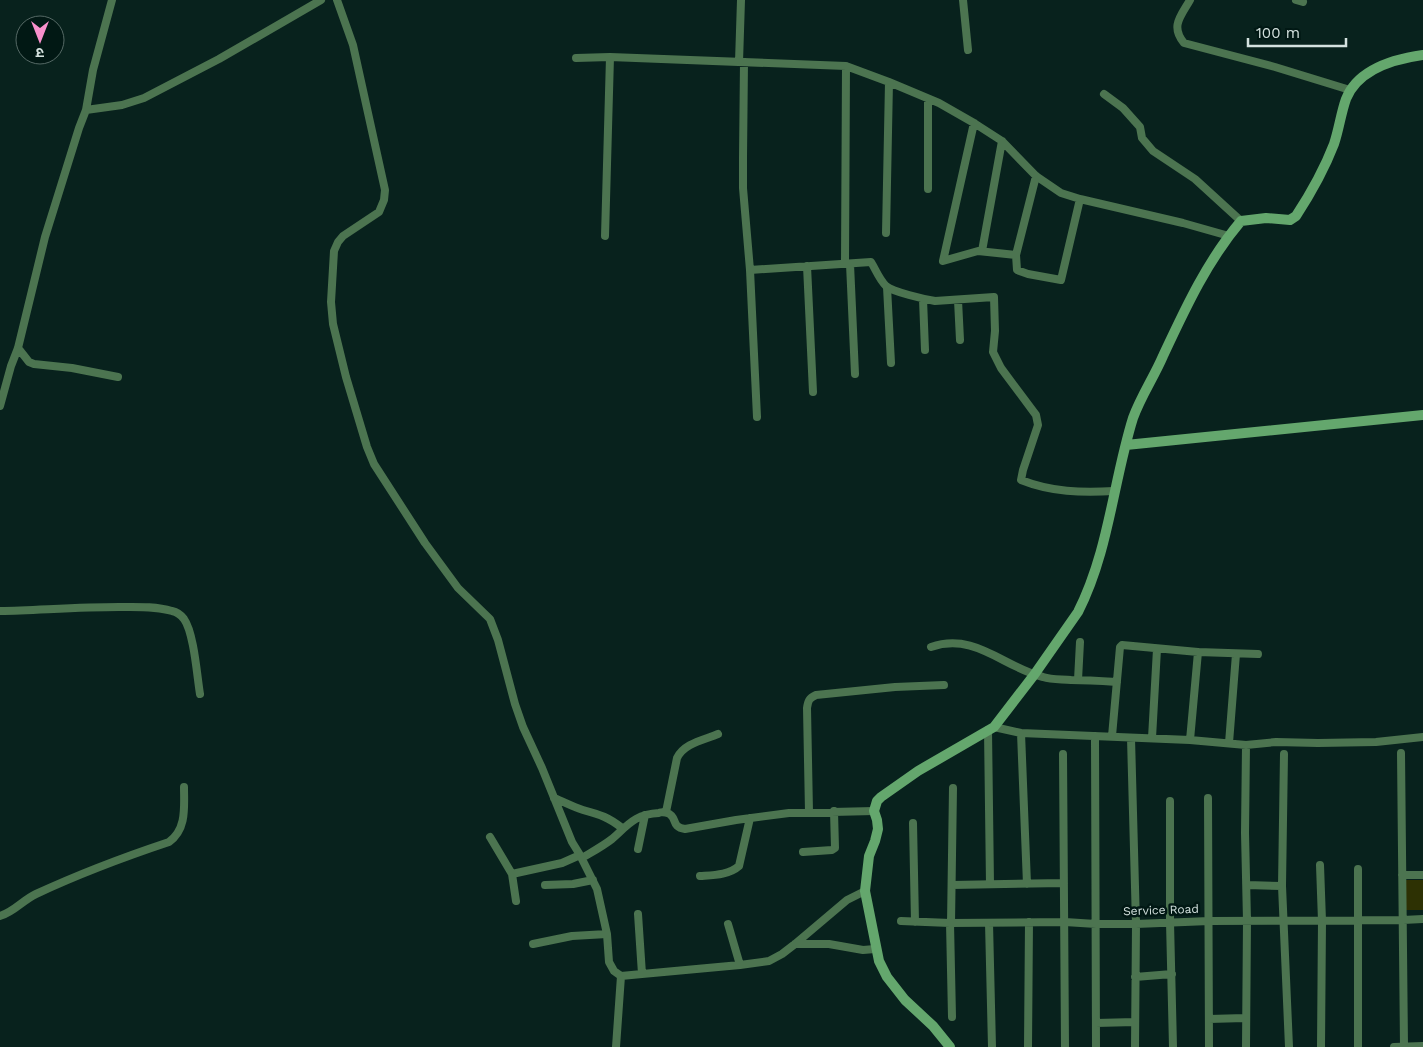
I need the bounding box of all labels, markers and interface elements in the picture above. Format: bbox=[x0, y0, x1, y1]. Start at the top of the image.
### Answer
north arrow bbox=[15, 15, 65, 65]
scale bar bbox=[1248, 15, 1346, 47]
text: 100 m bbox=[1256, 24, 1300, 42]
text: उ bbox=[35, 45, 44, 61]
street label: Service Road bbox=[1123, 902, 1199, 918]

